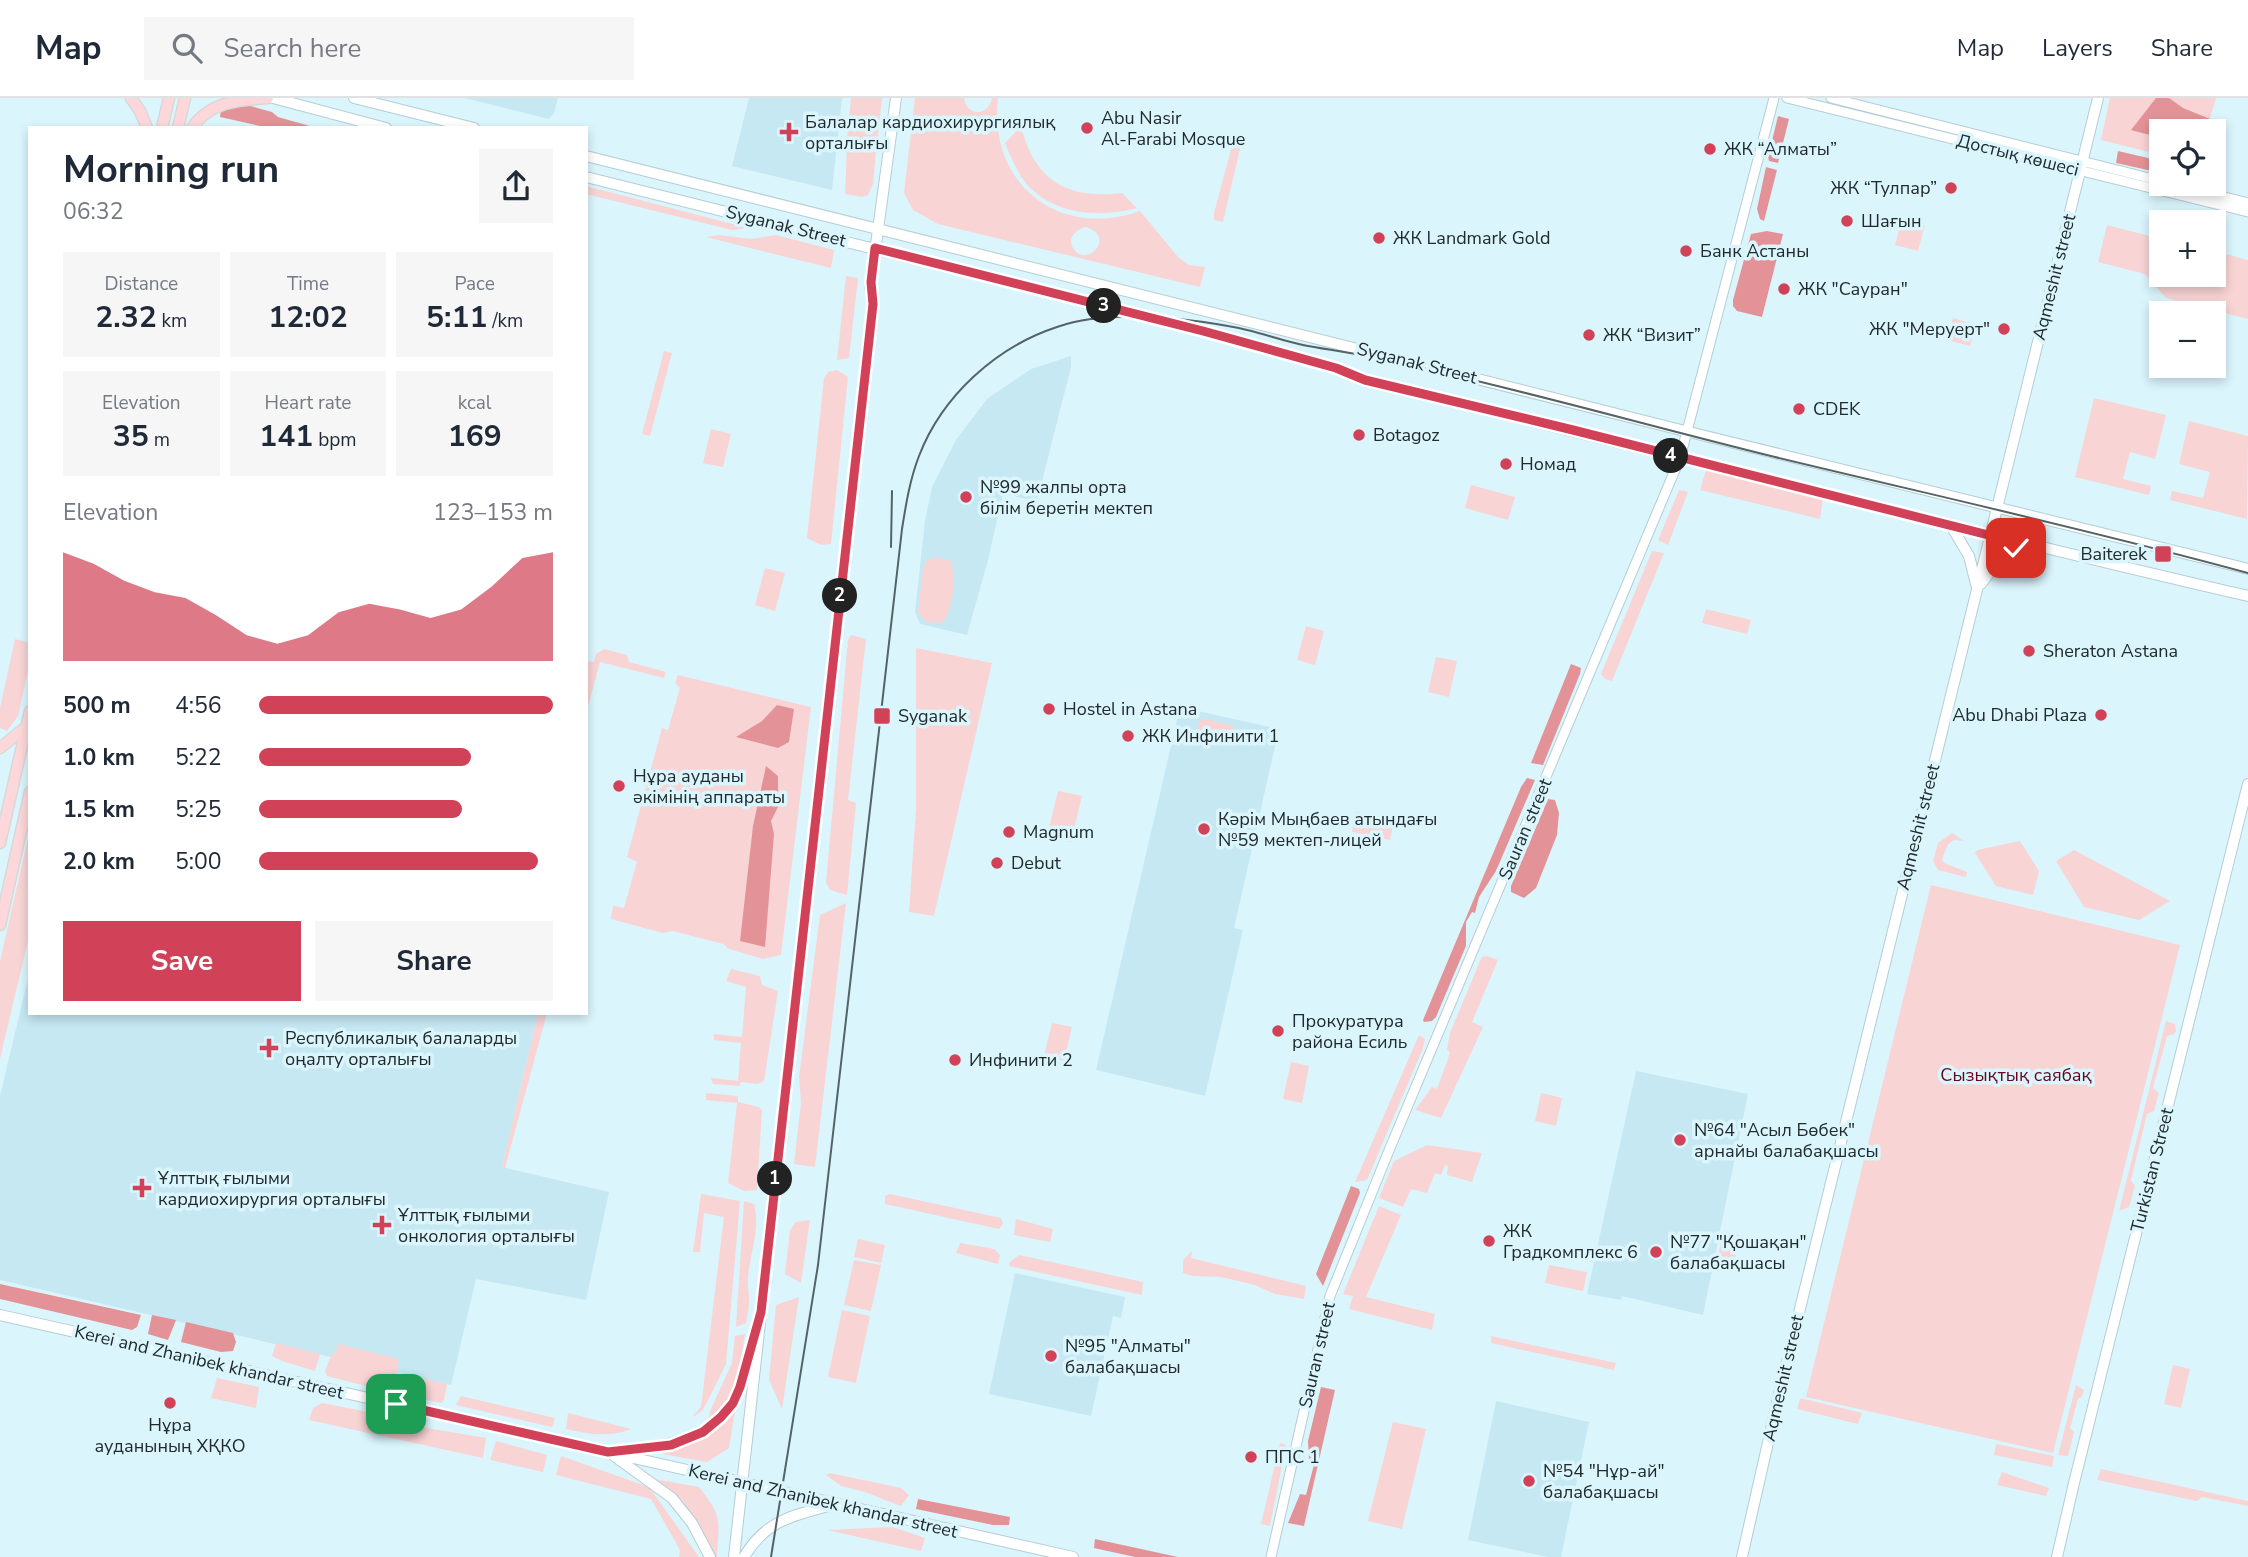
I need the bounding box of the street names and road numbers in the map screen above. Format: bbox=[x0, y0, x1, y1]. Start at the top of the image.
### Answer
street label: Достық көшесі bbox=[1954, 128, 2082, 182]
street label: Syganak Street bbox=[724, 200, 849, 253]
street label: Aqmeshit street bbox=[2027, 211, 2081, 343]
street label: Syganak Street bbox=[1355, 337, 1480, 390]
street label: Aqmeshit street bbox=[1891, 761, 1945, 893]
street label: Sauran street bbox=[1493, 774, 1557, 883]
street label: Turkistan Street bbox=[2125, 1105, 2179, 1235]
street label: Sauran street bbox=[1293, 1299, 1341, 1410]
street label: Aqmeshit street bbox=[1757, 1312, 1809, 1444]
street label: Kerei and Zhanibek khandar street bbox=[72, 1319, 347, 1405]
street label: Kerei and Zhanibek khandar street bbox=[686, 1458, 961, 1544]

